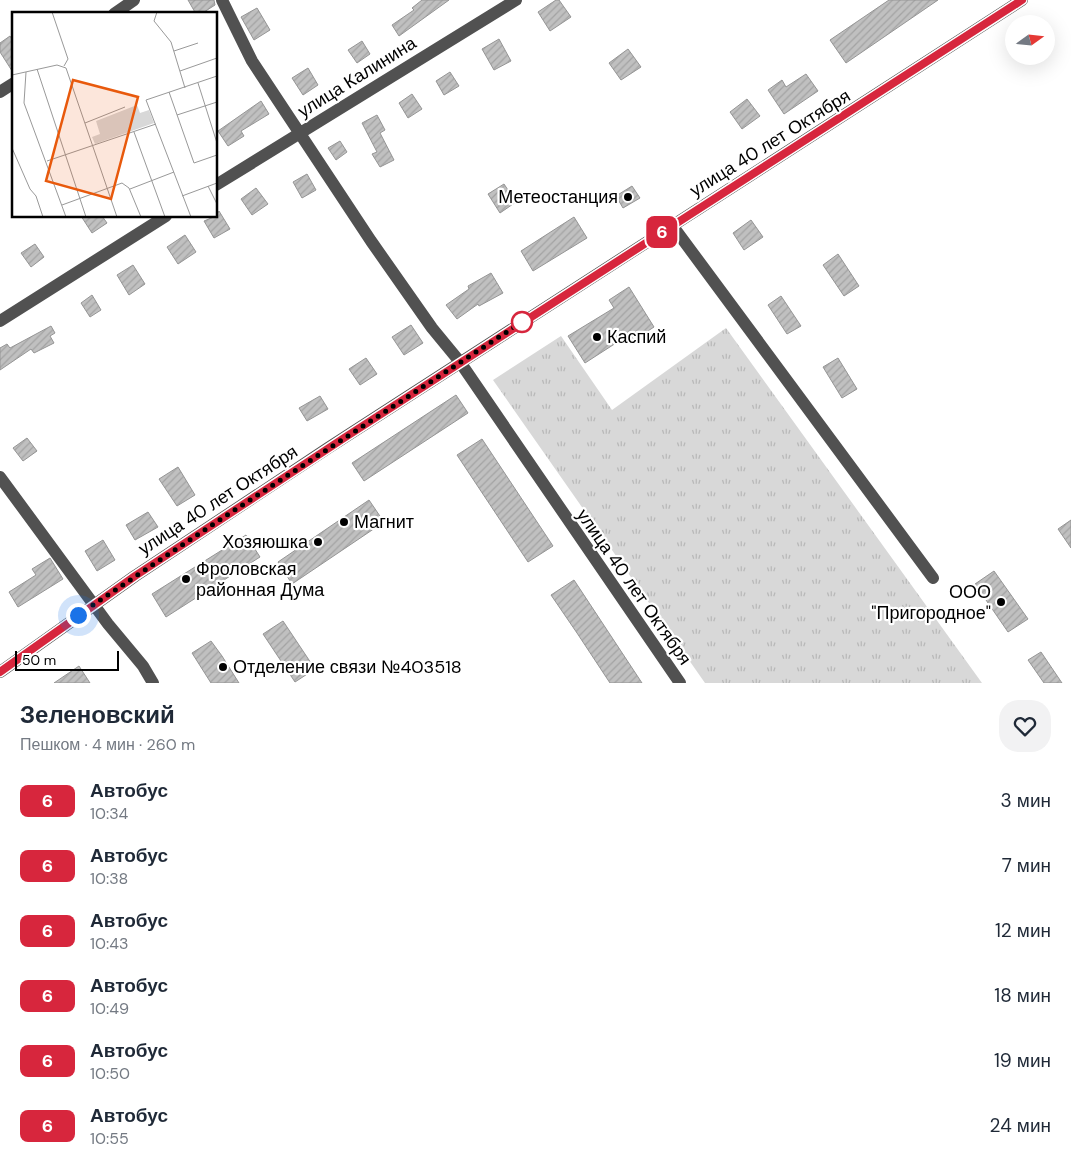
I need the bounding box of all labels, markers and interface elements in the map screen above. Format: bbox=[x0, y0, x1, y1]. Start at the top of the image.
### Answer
inset map bbox=[12, 12, 218, 218]
north arrow bbox=[1005, 15, 1055, 65]
map controls bbox=[1005, 15, 1055, 65]
street label: улица Калинина bbox=[293, 30, 422, 123]
street label: улица 40 лет Октября bbox=[685, 84, 855, 202]
place label: Метеостанция bbox=[498, 185, 618, 209]
marker: Метеостанция bbox=[622, 191, 634, 203]
line badge: 6 bbox=[646, 216, 678, 248]
text: 6 bbox=[656, 220, 668, 244]
unlabelled marker bbox=[511, 311, 533, 333]
place label: Каспий bbox=[607, 325, 666, 349]
marker: Каспий bbox=[591, 331, 603, 343]
street label: улица 40 лет Октября bbox=[134, 440, 302, 560]
street label: улица 40 лет Октября bbox=[571, 504, 697, 670]
place label: Магнит bbox=[354, 510, 414, 534]
marker: Магнит bbox=[338, 516, 350, 528]
place label: Хозяюшка bbox=[222, 530, 309, 554]
marker: Хозяюшка bbox=[312, 536, 324, 548]
place label: Фроловская районная Дума bbox=[196, 557, 325, 602]
marker: Фроловская районная Дума bbox=[180, 573, 192, 585]
place label: ООО "Пригородное" bbox=[871, 580, 991, 625]
marker: ООО "Пригородное" bbox=[995, 596, 1007, 608]
your location bbox=[66, 603, 91, 628]
scale bar bbox=[15, 648, 119, 671]
text: 50 m bbox=[22, 651, 56, 669]
place label: Отделение связи №403518 bbox=[233, 655, 462, 679]
marker: Отделение связи №403518 bbox=[217, 661, 229, 673]
text: Зеленовский bbox=[20, 699, 175, 730]
button: heart bbox=[999, 700, 1051, 752]
text: Пешком · 4 мин · 260 m bbox=[20, 734, 195, 755]
text: Автобус bbox=[90, 778, 168, 803]
text: 3 мин bbox=[1001, 788, 1051, 813]
text: 6 bbox=[42, 789, 53, 813]
text: 10:34 bbox=[90, 803, 128, 824]
text: Автобус bbox=[90, 843, 168, 868]
text: 7 мин bbox=[1002, 853, 1051, 878]
text: 6 bbox=[42, 854, 53, 878]
text: 10:38 bbox=[90, 868, 128, 889]
text: Автобус bbox=[90, 908, 168, 933]
text: 12 мин bbox=[995, 918, 1051, 943]
text: 6 bbox=[42, 919, 53, 943]
text: 10:43 bbox=[90, 933, 128, 954]
text: Автобус bbox=[90, 973, 168, 998]
text: 18 мин bbox=[994, 983, 1051, 1008]
text: 6 bbox=[42, 984, 53, 1008]
text: 10:49 bbox=[90, 998, 129, 1019]
text: Автобус bbox=[90, 1038, 168, 1063]
text: 19 мин bbox=[994, 1048, 1051, 1073]
text: 6 bbox=[42, 1049, 53, 1073]
text: 10:50 bbox=[90, 1063, 130, 1084]
text: Автобус bbox=[90, 1103, 168, 1128]
text: 24 мин bbox=[990, 1113, 1051, 1138]
text: 6 bbox=[42, 1114, 53, 1138]
text: 10:55 bbox=[90, 1128, 129, 1149]

